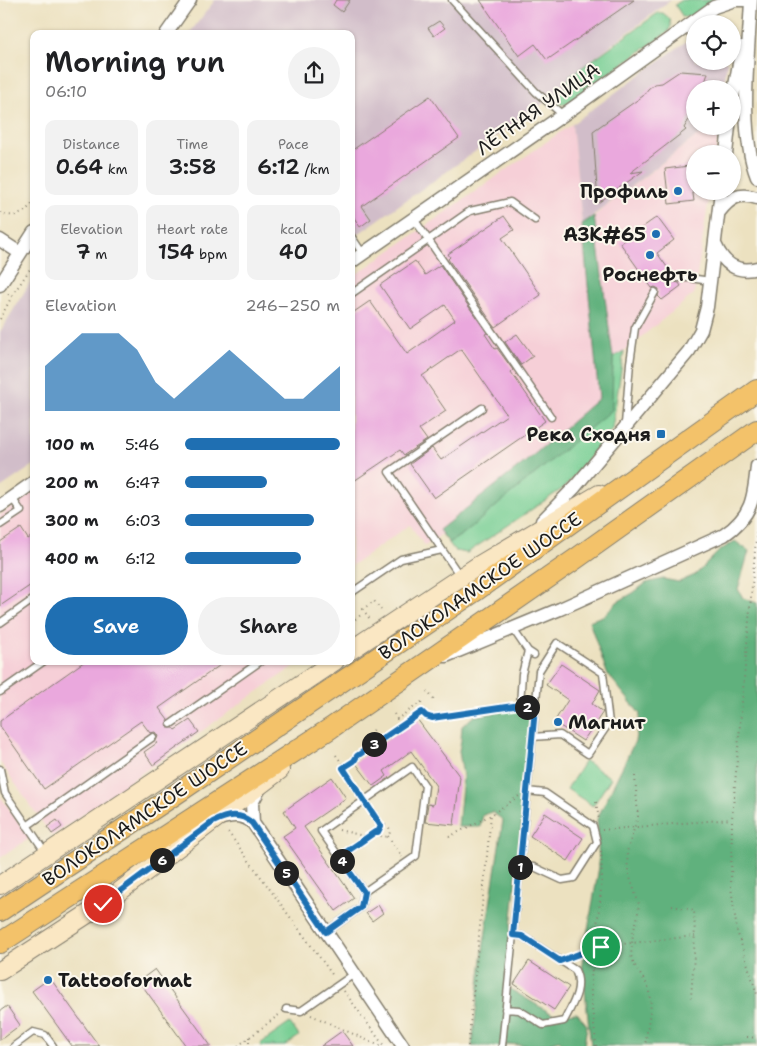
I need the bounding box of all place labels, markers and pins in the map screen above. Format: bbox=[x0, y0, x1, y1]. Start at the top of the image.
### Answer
place label: Профиль bbox=[580, 179, 668, 204]
marker: Профиль bbox=[672, 185, 684, 197]
place label: АЗК#65 bbox=[563, 222, 646, 247]
marker: АЗК#65 bbox=[650, 228, 662, 240]
marker: Роснефть bbox=[644, 249, 656, 261]
place label: Роснефть bbox=[603, 262, 697, 287]
place label: Река Сходня bbox=[527, 422, 651, 447]
marker: Река Сходня bbox=[655, 428, 667, 440]
pin: 2 bbox=[514, 694, 540, 720]
place label: Магнит bbox=[568, 710, 646, 735]
marker: Магнит bbox=[552, 716, 564, 728]
pin: 3 bbox=[362, 732, 386, 756]
pin: 6 bbox=[150, 848, 174, 872]
pin: 4 bbox=[330, 848, 354, 874]
pin: 1 bbox=[508, 854, 532, 880]
pin: 5 bbox=[274, 860, 298, 886]
pin bbox=[82, 883, 124, 925]
pin bbox=[580, 926, 622, 968]
place label: Tattooformat bbox=[58, 968, 192, 993]
marker: Tattooformat bbox=[42, 974, 54, 986]

